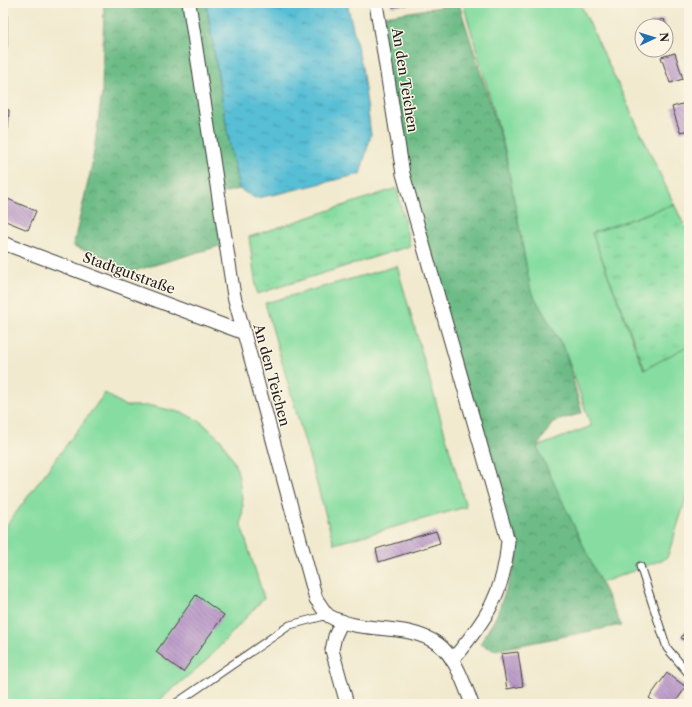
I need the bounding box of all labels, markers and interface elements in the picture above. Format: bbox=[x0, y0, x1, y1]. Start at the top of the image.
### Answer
north arrow bbox=[634, 18, 674, 58]
street label: An den Teichen bbox=[388, 26, 422, 134]
text: N bbox=[657, 32, 671, 43]
street label: Stadtgutstraße bbox=[80, 248, 178, 298]
street label: An den Teichen bbox=[249, 321, 294, 428]

